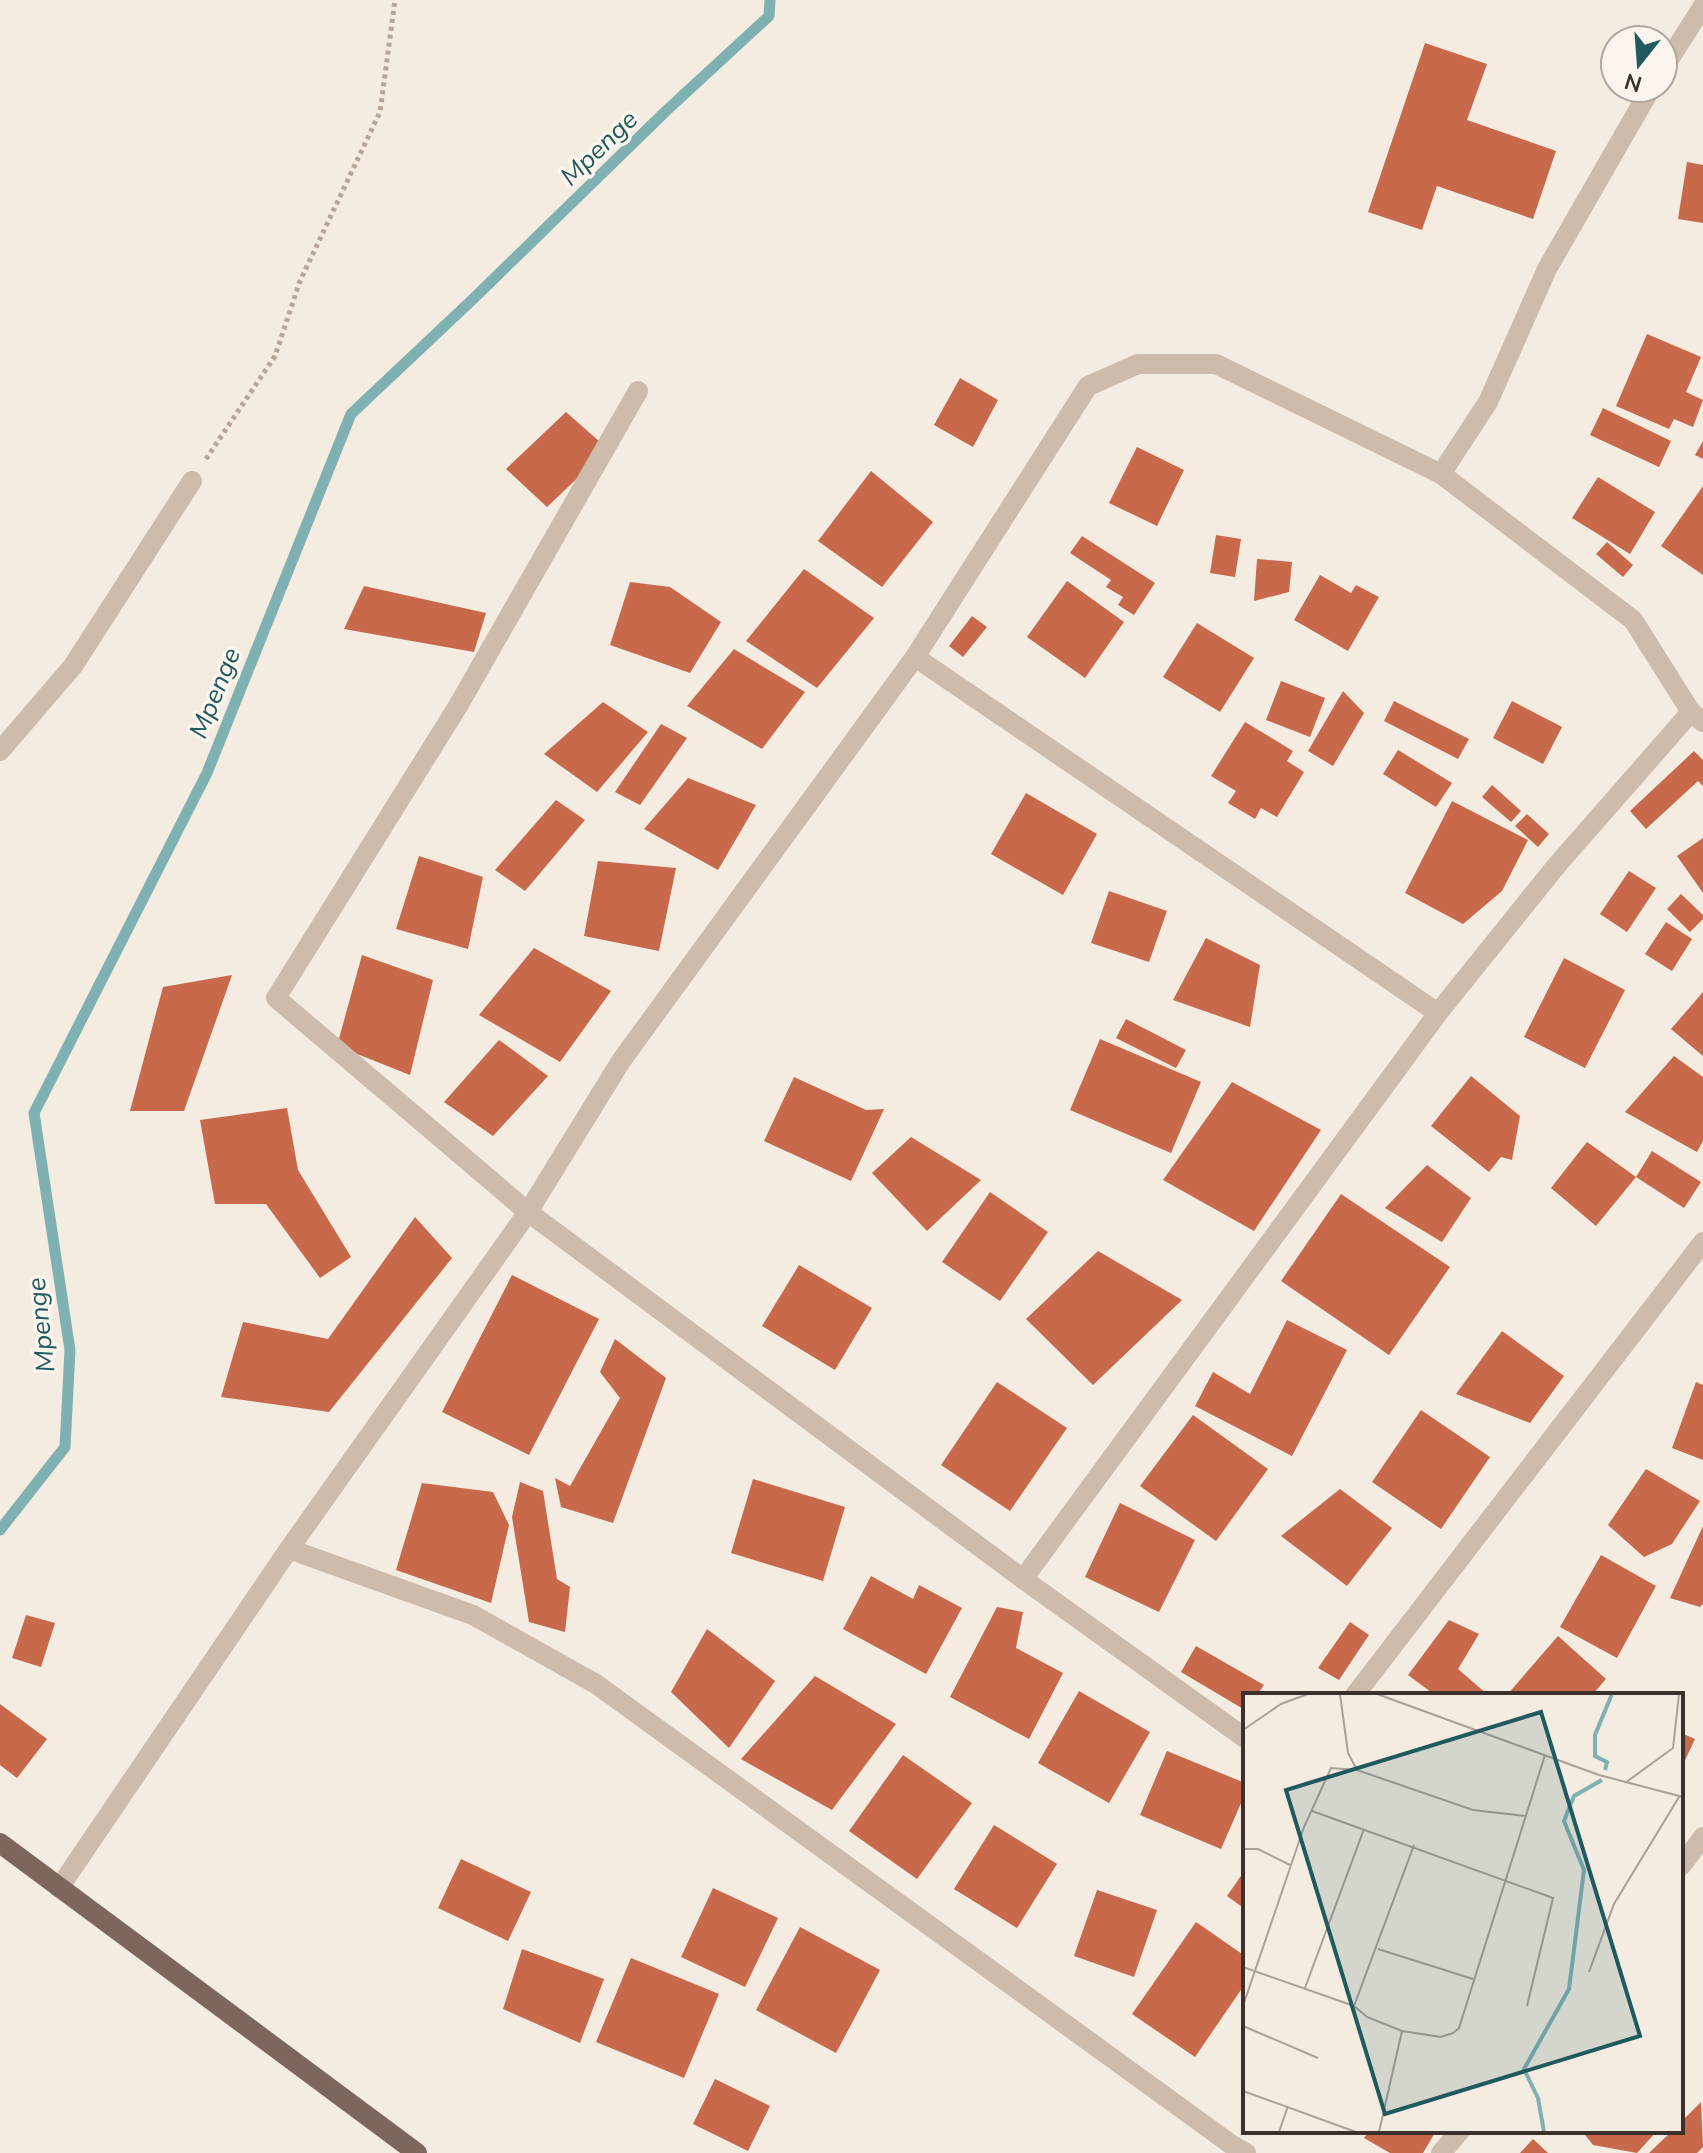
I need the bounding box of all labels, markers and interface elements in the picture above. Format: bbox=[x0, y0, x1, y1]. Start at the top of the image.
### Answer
north arrow bbox=[1599, 24, 1679, 104]
text: N bbox=[1621, 65, 1646, 99]
water label: Mpenge bbox=[553, 102, 645, 194]
water label: Mpenge bbox=[181, 642, 249, 744]
water label: Mpenge bbox=[19, 1276, 63, 1374]
inset map bbox=[1243, 1693, 1683, 2133]

